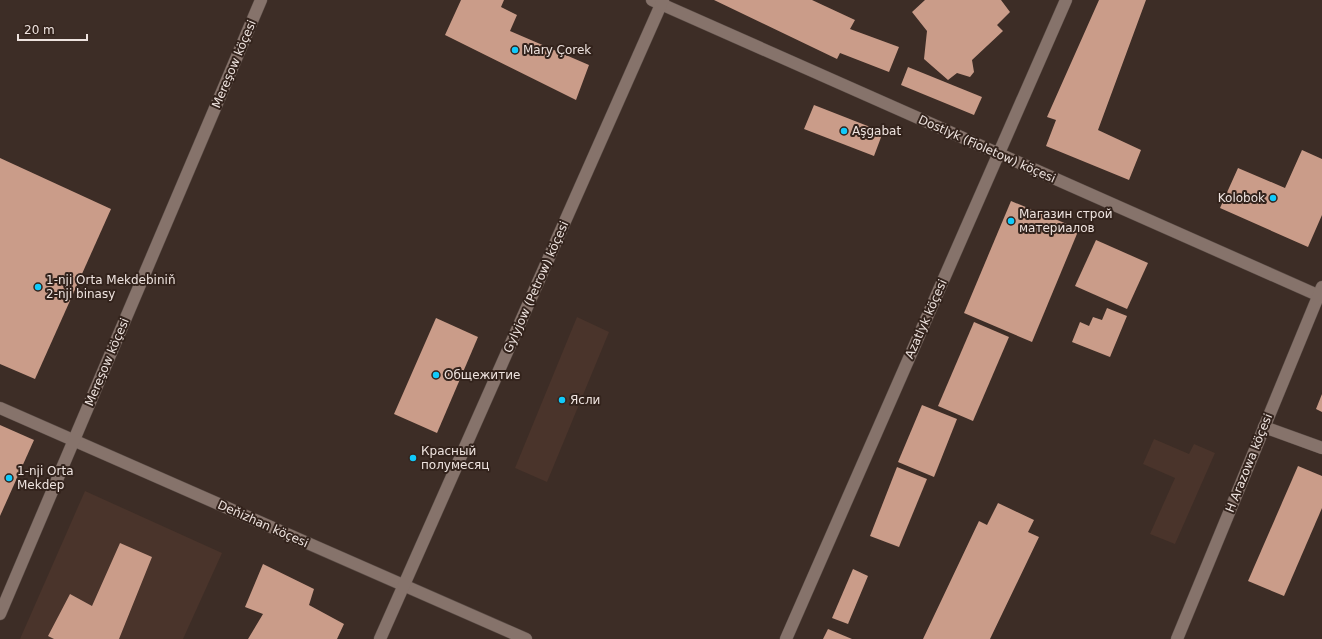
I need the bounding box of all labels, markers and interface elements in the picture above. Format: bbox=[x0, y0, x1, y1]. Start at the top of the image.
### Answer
scale bar bbox=[18, 16, 87, 42]
street label: Mereşow köçesi bbox=[209, 18, 259, 110]
text: 20 m bbox=[24, 23, 55, 37]
place label: Mary Çorek bbox=[523, 43, 591, 57]
marker: Mary Çorek bbox=[510, 45, 520, 55]
street label: Dostlyk (Fioletow) köçesi bbox=[916, 112, 1058, 186]
place label: Aşgabat bbox=[852, 124, 901, 138]
marker: Aşgabat bbox=[839, 126, 849, 136]
place label: Kolobok bbox=[1218, 191, 1265, 205]
marker: Kolobok bbox=[1268, 193, 1278, 203]
place label: Магазин строй материалов bbox=[1019, 207, 1113, 235]
marker: Магазин строй материалов bbox=[1006, 216, 1016, 226]
street label: Gylyjow (Petrow) köçesi bbox=[501, 219, 571, 355]
place label: 1-nji Orta Mekdebiniň 2-nji binasy bbox=[46, 273, 176, 301]
street label: Azatlyk köçesi bbox=[902, 277, 950, 361]
marker: 1-nji Orta Mekdebiniň 2-nji binasy bbox=[33, 282, 43, 292]
street label: Mereşow köçesi bbox=[82, 316, 132, 408]
place label: Общежитие bbox=[444, 368, 520, 382]
marker: Общежитие bbox=[431, 370, 441, 380]
place label: Ясли bbox=[570, 393, 600, 407]
marker: Ясли bbox=[557, 395, 567, 405]
street label: H Arazowa köçesi bbox=[1223, 412, 1275, 514]
place label: Красный полумесяц bbox=[421, 444, 489, 472]
marker: Красный полумесяц bbox=[408, 453, 418, 463]
place label: 1-nji Orta Mekdep bbox=[17, 464, 74, 492]
marker: 1-nji Orta Mekdep bbox=[4, 473, 14, 483]
street label: Deňizhan köçesi bbox=[216, 498, 310, 550]

